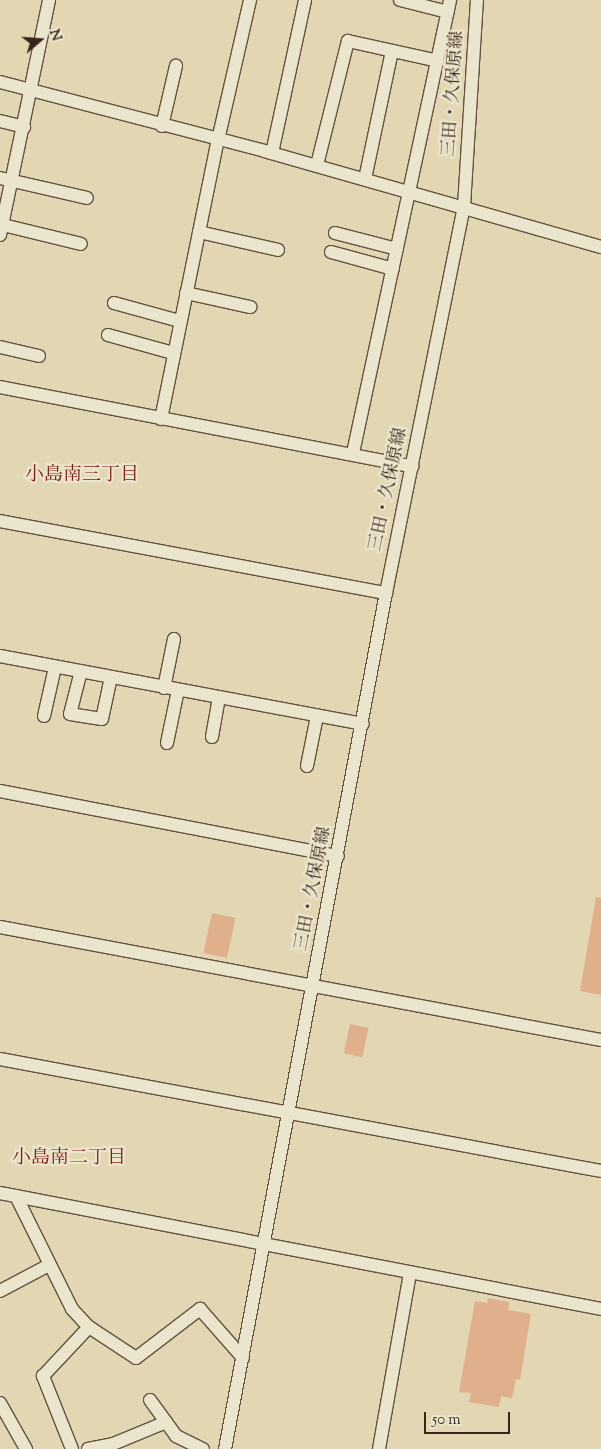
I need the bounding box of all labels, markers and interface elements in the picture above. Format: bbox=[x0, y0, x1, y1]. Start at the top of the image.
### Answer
north arrow bbox=[15, 15, 65, 65]
text: N bbox=[43, 27, 66, 44]
street label: 三田・久保原線 bbox=[439, 30, 469, 158]
street label: 三田・久保原線 bbox=[365, 426, 413, 554]
district label: 小島南三丁目 bbox=[25, 465, 139, 487]
street label: 三田・久保原線 bbox=[291, 825, 337, 953]
district label: 小島南二丁目 bbox=[12, 1148, 126, 1170]
scale bar bbox=[426, 1402, 512, 1434]
text: 50 m bbox=[432, 1410, 461, 1431]

